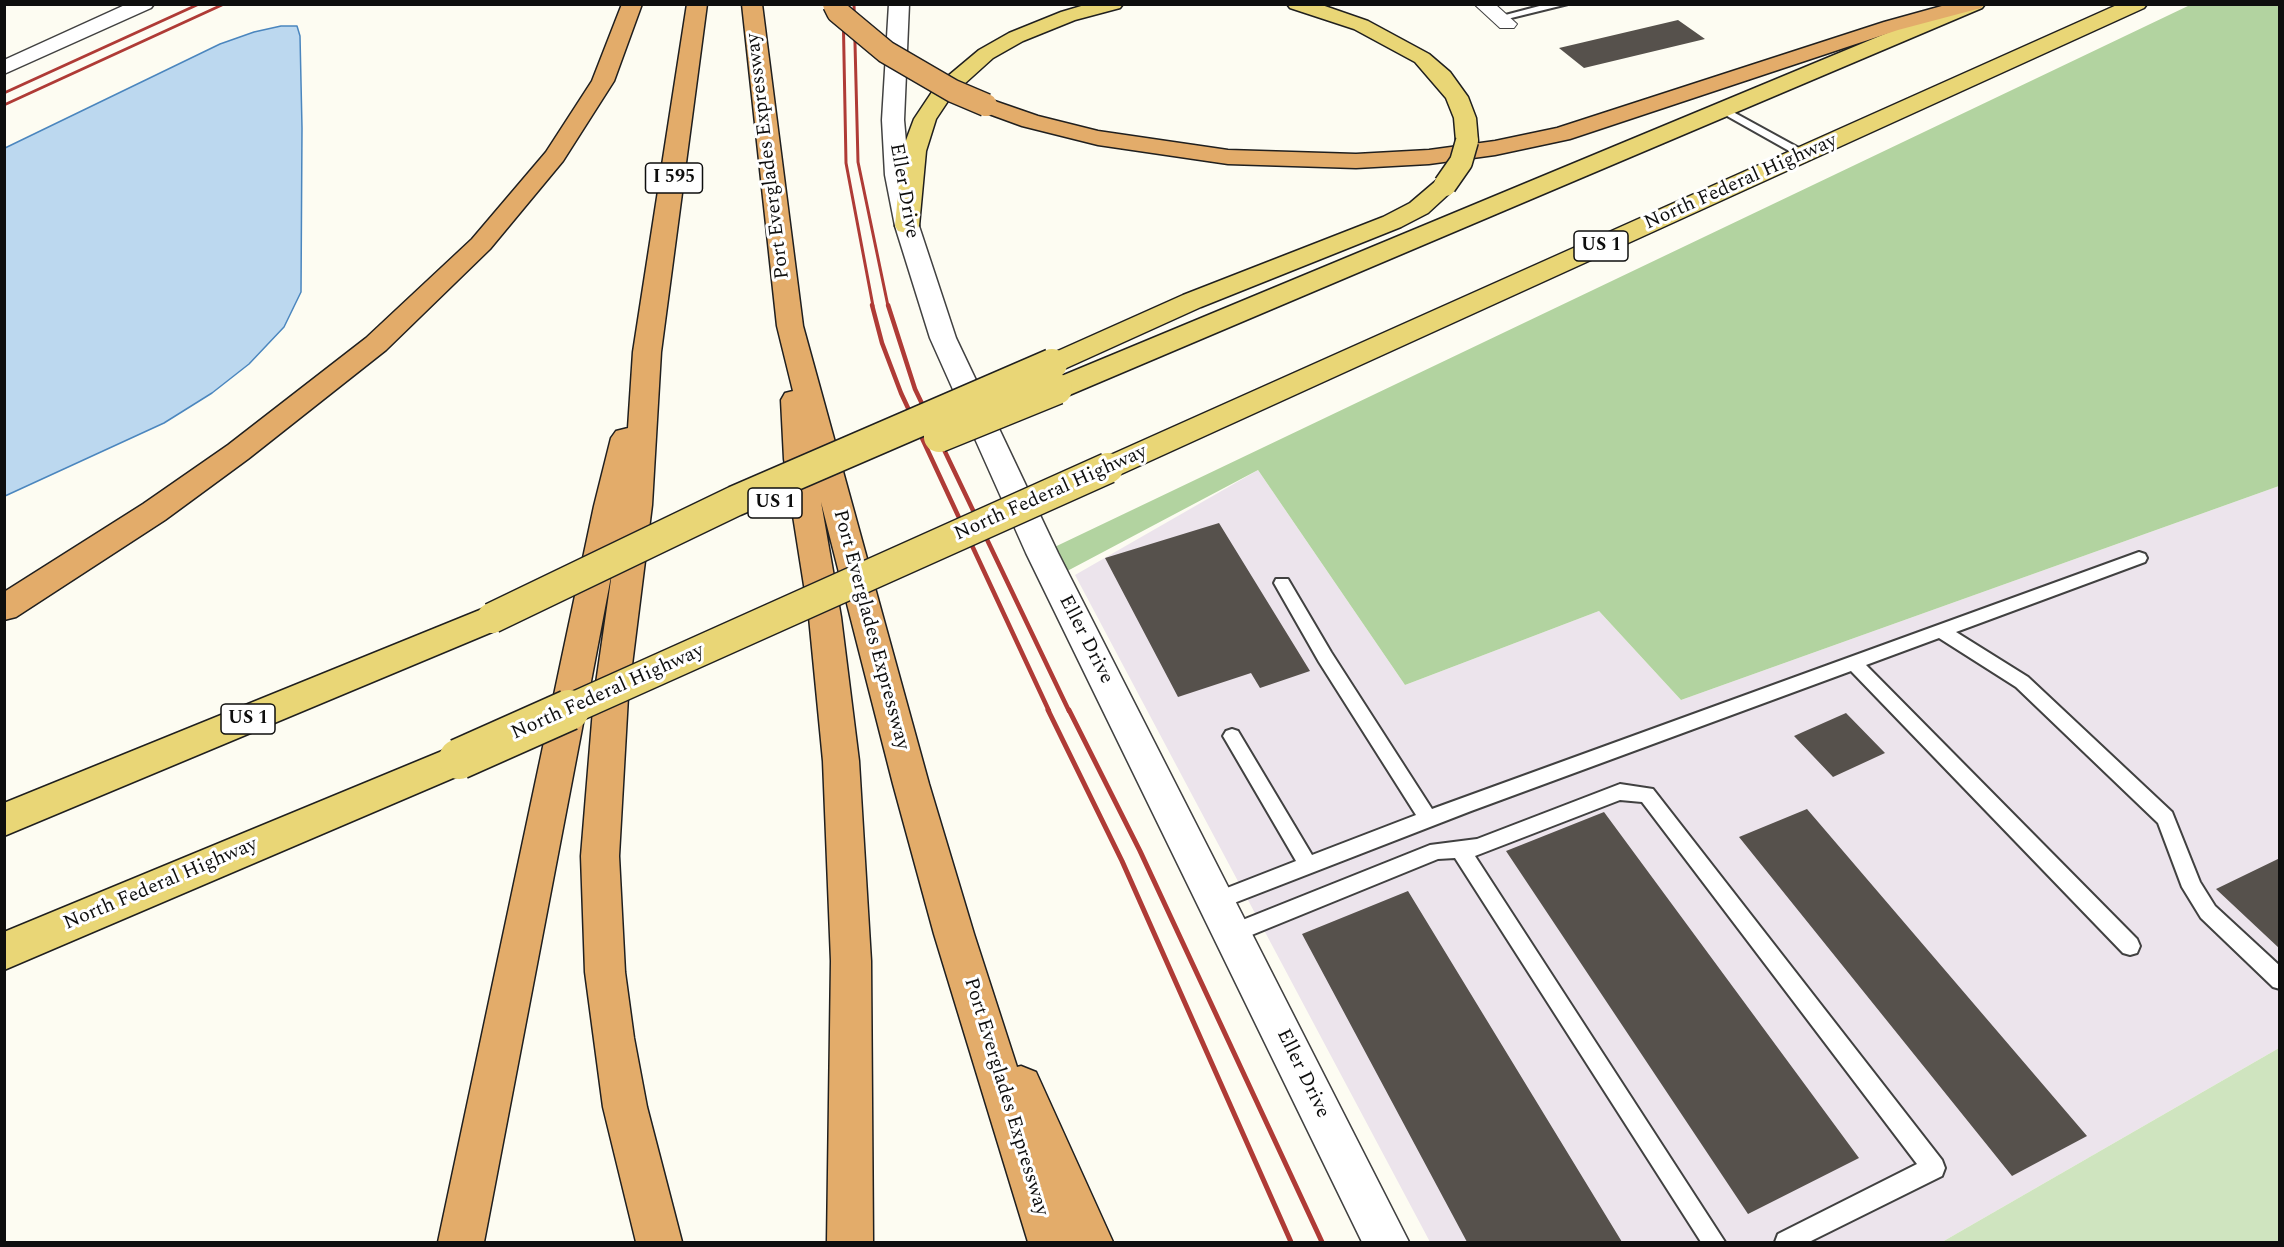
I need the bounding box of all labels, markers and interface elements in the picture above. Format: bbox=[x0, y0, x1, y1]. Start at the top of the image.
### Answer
street label: Port Everglades Expressway bbox=[742, 32, 796, 280]
street label: North Federal Highway bbox=[1641, 130, 1841, 236]
street label: Eller Drive bbox=[883, 141, 923, 241]
road number: I 595 bbox=[646, 163, 702, 193]
road number: US 1 bbox=[1574, 231, 1628, 261]
street label: North Federal Highway bbox=[951, 441, 1151, 547]
road number: US 1 bbox=[748, 488, 802, 518]
street label: Port Everglades Expressway bbox=[826, 507, 914, 753]
street label: Eller Drive bbox=[1052, 592, 1118, 688]
street label: North Federal Highway bbox=[508, 640, 708, 746]
road number: US 1 bbox=[221, 704, 275, 734]
street label: North Federal Highway bbox=[60, 833, 262, 937]
street label: Port Everglades Expressway bbox=[957, 975, 1053, 1219]
street label: Eller Drive bbox=[1270, 1025, 1334, 1123]

